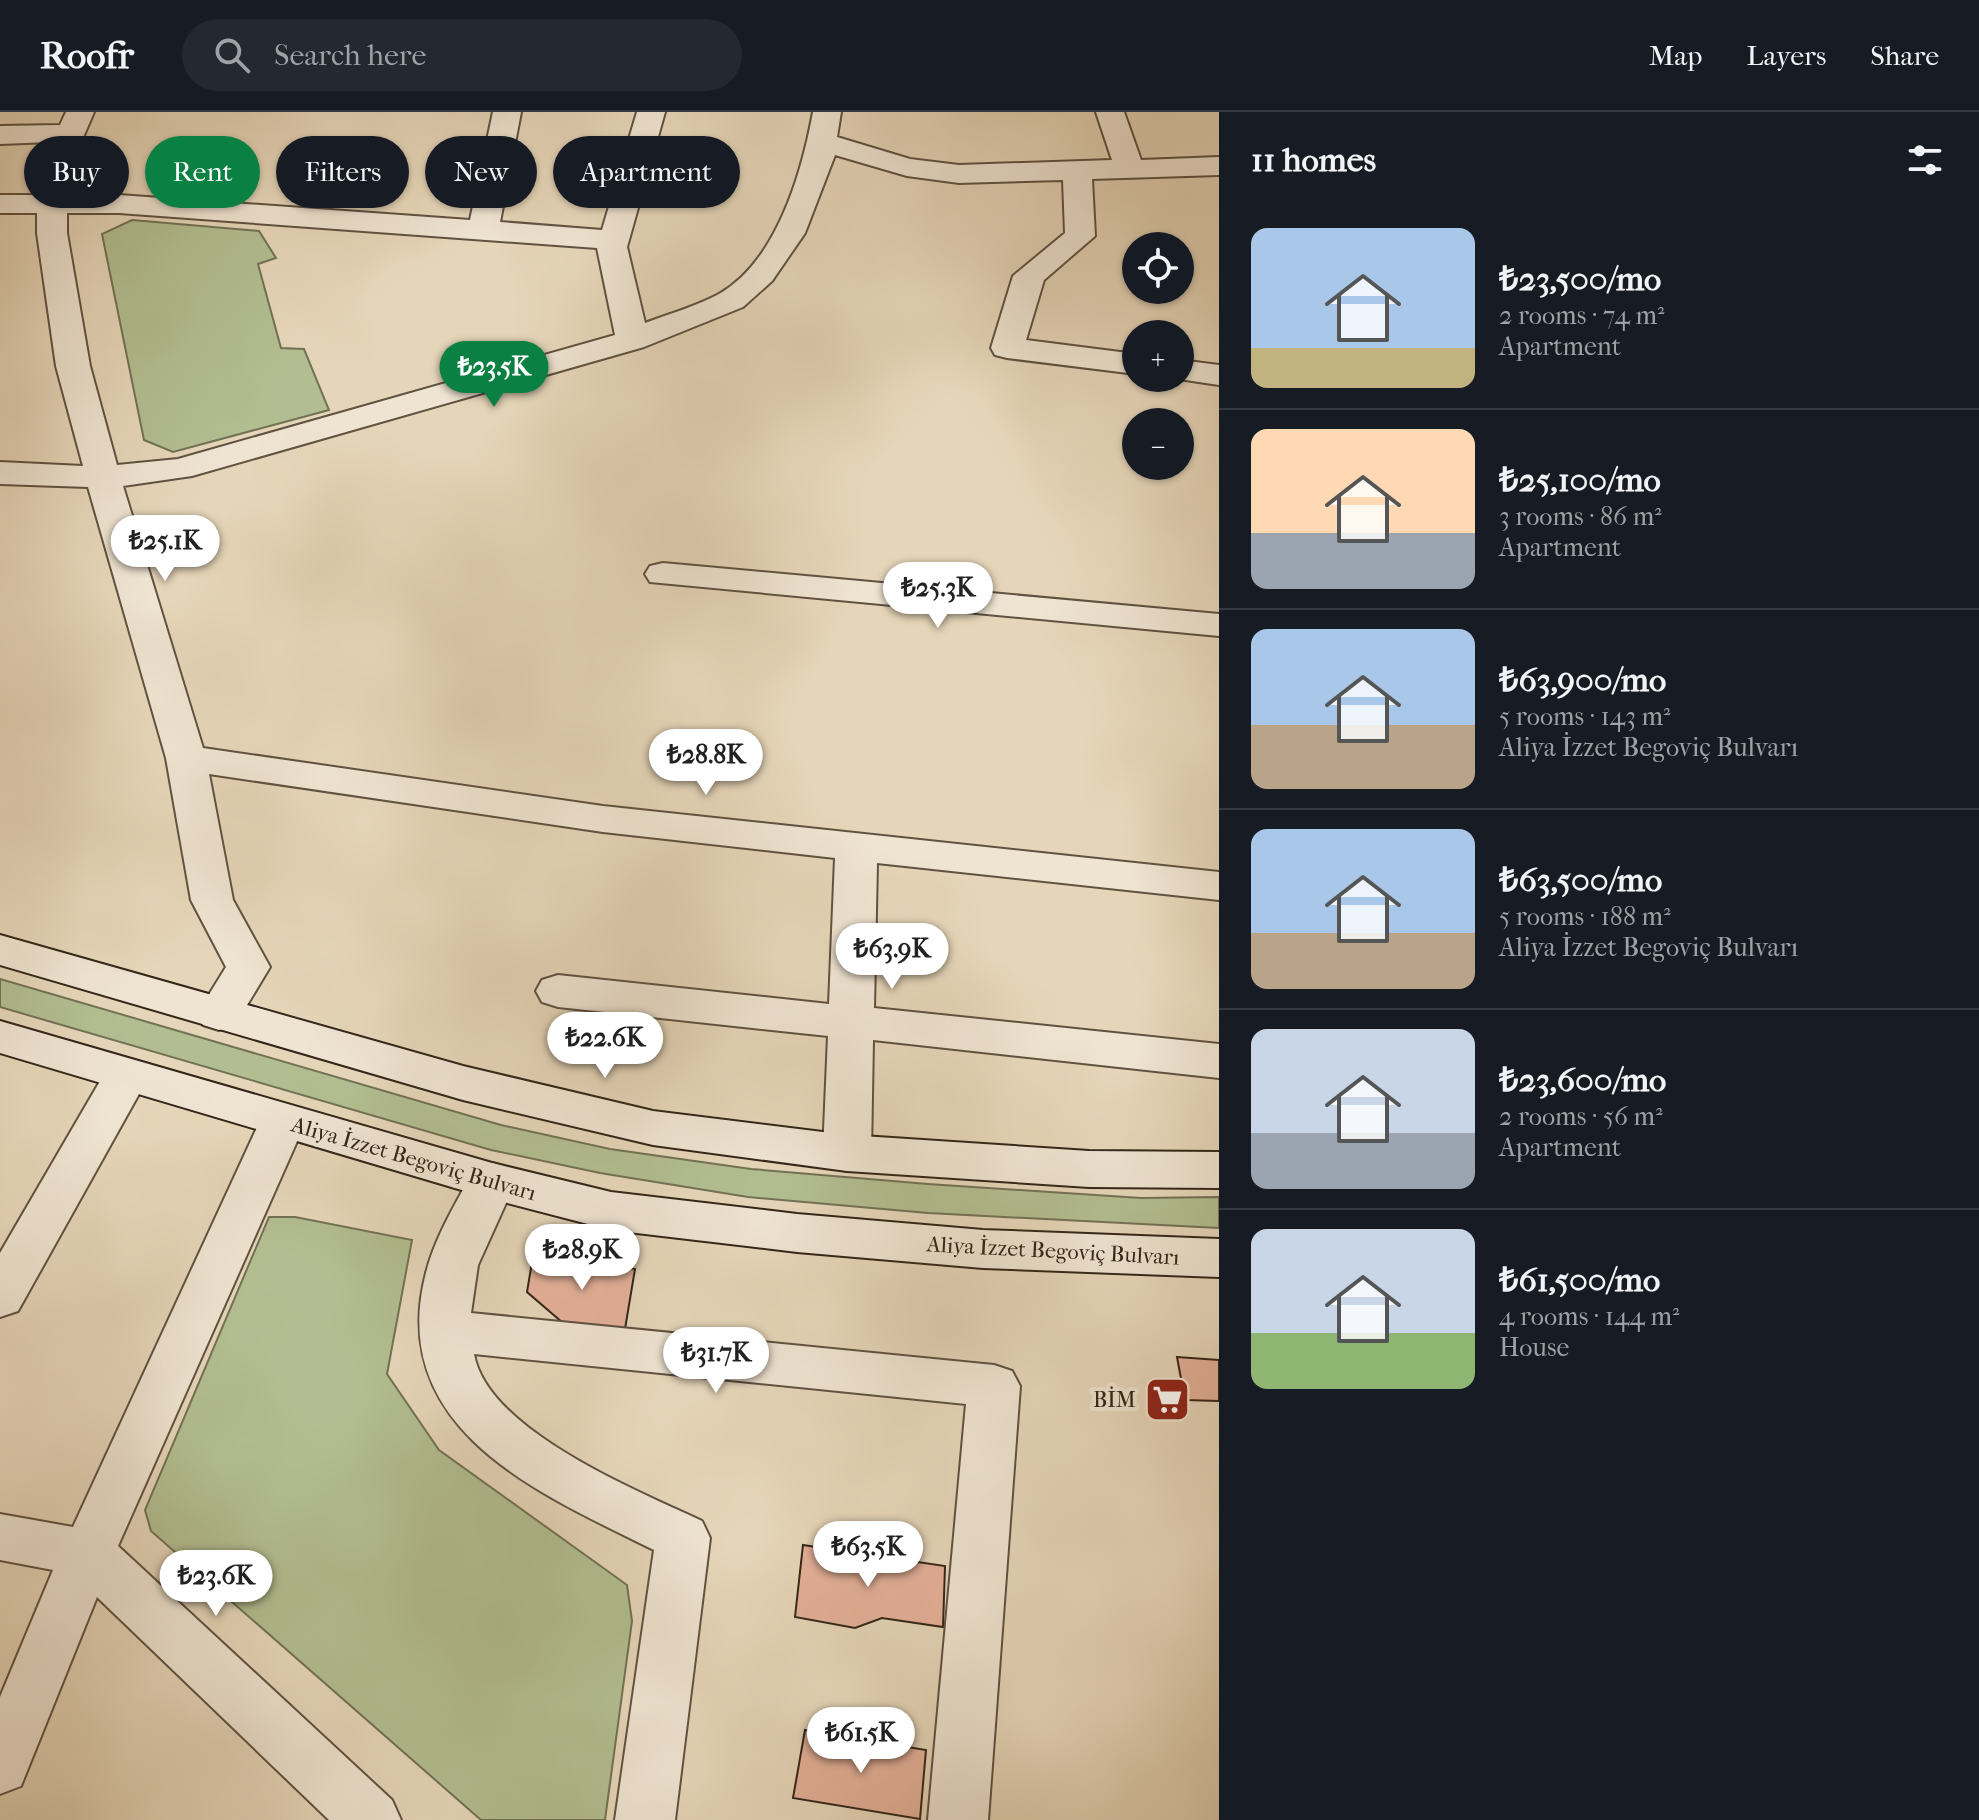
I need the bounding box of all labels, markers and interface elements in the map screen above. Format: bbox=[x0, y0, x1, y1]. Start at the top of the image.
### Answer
search box bbox=[182, 19, 742, 91]
text: Roofr bbox=[40, 33, 134, 78]
icon: search bbox=[210, 33, 254, 77]
text: Search here bbox=[274, 38, 426, 73]
text: Map bbox=[1649, 39, 1702, 72]
text: Layers bbox=[1746, 39, 1826, 72]
text: Share bbox=[1870, 39, 1939, 72]
chip: Buy bbox=[24, 136, 129, 208]
chip: Rent bbox=[145, 136, 260, 208]
chip: Filters bbox=[276, 136, 409, 208]
chip: New bbox=[425, 136, 537, 208]
chip: Apartment bbox=[553, 136, 740, 208]
icon: filters bbox=[1903, 138, 1947, 182]
text: 11 homes bbox=[1251, 140, 1376, 180]
map controls bbox=[1122, 232, 1194, 480]
button: locate bbox=[1122, 232, 1194, 304]
text: ₺23,500/mo bbox=[1499, 259, 1661, 299]
icon: home bbox=[1315, 260, 1411, 356]
text: 2 rooms · 74 m² bbox=[1499, 300, 1664, 331]
button: + bbox=[1122, 320, 1194, 392]
text: Apartment bbox=[1499, 331, 1621, 362]
pin: ₺23.5K bbox=[429, 341, 559, 409]
text: ₺23.5K bbox=[457, 351, 531, 382]
button: − bbox=[1122, 408, 1194, 480]
text: ₺25,100/mo bbox=[1499, 460, 1661, 500]
icon: home bbox=[1315, 461, 1411, 557]
text: 3 rooms · 86 m² bbox=[1499, 501, 1662, 532]
pin: ₺25.1K bbox=[100, 515, 230, 583]
text: ₺25.1K bbox=[129, 525, 201, 556]
text: Apartment bbox=[1499, 532, 1621, 563]
pin: ₺25.3K bbox=[873, 562, 1003, 630]
text: ₺25.3K bbox=[901, 572, 975, 603]
text: ₺63,900/mo bbox=[1499, 660, 1666, 700]
icon: home bbox=[1315, 661, 1411, 757]
text: 5 rooms · 143 m² bbox=[1499, 701, 1670, 732]
pin: ₺28.8K bbox=[641, 729, 771, 797]
text: Aliya İzzet Begoviç Bulvarı bbox=[1499, 732, 1798, 763]
text: ₺28.8K bbox=[667, 739, 745, 770]
text: ₺63,500/mo bbox=[1499, 860, 1662, 900]
icon: home bbox=[1315, 861, 1411, 957]
text: 5 rooms · 188 m² bbox=[1499, 901, 1671, 932]
pin: ₺63.9K bbox=[827, 923, 957, 991]
text: Aliya İzzet Begoviç Bulvarı bbox=[1499, 932, 1798, 963]
text: ₺63.9K bbox=[854, 933, 930, 964]
pin: ₺22.6K bbox=[540, 1012, 670, 1080]
text: ₺22.6K bbox=[565, 1022, 645, 1053]
text: ₺23,600/mo bbox=[1499, 1060, 1666, 1100]
icon: home bbox=[1315, 1061, 1411, 1157]
text: 2 rooms · 56 m² bbox=[1499, 1101, 1663, 1132]
street label: Aliya İzzet Begoviç Bulvarı bbox=[287, 1110, 540, 1206]
text: Apartment bbox=[1499, 1132, 1621, 1163]
pin: ₺28.9K bbox=[517, 1224, 647, 1292]
street label: Aliya İzzet Begoviç Bulvarı bbox=[925, 1230, 1181, 1271]
text: ₺28.9K bbox=[543, 1234, 621, 1265]
text: ₺61,500/mo bbox=[1499, 1260, 1660, 1300]
icon: home bbox=[1315, 1261, 1411, 1357]
text: 4 rooms · 144 m² bbox=[1499, 1301, 1679, 1332]
pin: ₺31.7K bbox=[651, 1327, 781, 1395]
text: House bbox=[1499, 1332, 1569, 1363]
text: ₺31.7K bbox=[681, 1337, 751, 1368]
supermarket icon: BİM bbox=[1143, 1375, 1191, 1423]
place label: BİM bbox=[1093, 1386, 1136, 1413]
pin: ₺63.5K bbox=[803, 1521, 933, 1589]
text: ₺63.5K bbox=[831, 1531, 905, 1562]
pin: ₺23.6K bbox=[151, 1550, 281, 1618]
text: ₺23.6K bbox=[178, 1560, 254, 1591]
pin: ₺61.5K bbox=[796, 1707, 926, 1775]
text: ₺61.5K bbox=[825, 1717, 897, 1748]

